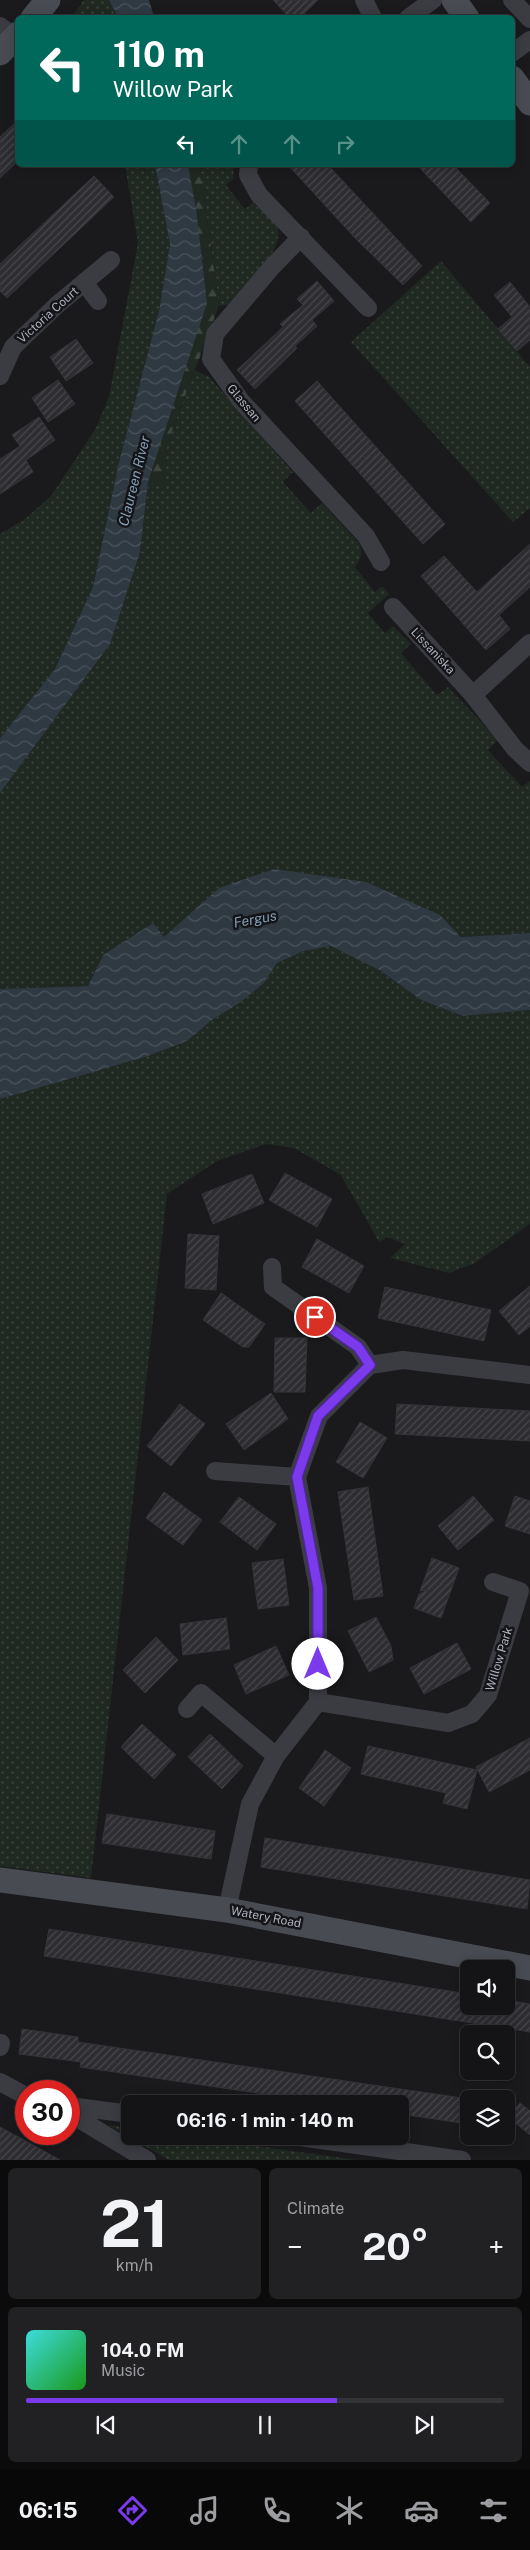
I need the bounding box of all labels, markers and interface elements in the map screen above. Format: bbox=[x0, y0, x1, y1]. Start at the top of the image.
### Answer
text: 110 m bbox=[113, 34, 205, 75]
icon: left bbox=[30, 35, 95, 100]
text: Willow Park bbox=[113, 76, 234, 102]
icon: left bbox=[172, 130, 200, 158]
icon: ahead bbox=[225, 130, 253, 158]
icon: ahead bbox=[278, 130, 306, 158]
icon: right bbox=[331, 130, 359, 158]
street label: Victoria Court bbox=[15, 284, 82, 346]
street label: Glassan bbox=[224, 381, 264, 425]
water label: Claureen River bbox=[115, 434, 153, 528]
street label: Lissaniska bbox=[408, 625, 458, 677]
water label: Fergus bbox=[232, 907, 278, 931]
pin bbox=[294, 1296, 336, 1338]
icon: arrive bbox=[301, 1303, 329, 1331]
street label: Willow Park bbox=[483, 1625, 515, 1693]
position arrow bbox=[291, 1637, 343, 1689]
street label: Watery Road bbox=[230, 1903, 302, 1931]
map controls bbox=[460, 1960, 515, 2145]
button: sound bbox=[460, 1960, 515, 2015]
button: search bbox=[460, 2025, 515, 2080]
speed limit sign: 30 bbox=[15, 2080, 80, 2145]
button: layers bbox=[460, 2090, 515, 2145]
text: 06:16 · 1 min · 140 m bbox=[176, 2109, 354, 2131]
text: 21 bbox=[100, 2185, 169, 2262]
text: Climate bbox=[287, 2199, 344, 2218]
text: 20° bbox=[362, 2224, 429, 2269]
text: − bbox=[287, 2230, 303, 2263]
text: + bbox=[488, 2230, 504, 2263]
text: km/h bbox=[116, 2256, 153, 2275]
text: 104.0 FM bbox=[101, 2339, 185, 2361]
text: Music bbox=[101, 2361, 145, 2380]
icon: previous bbox=[92, 2411, 120, 2439]
icon: pause bbox=[251, 2411, 279, 2439]
icon: next bbox=[410, 2411, 438, 2439]
icon: directions bbox=[115, 2493, 150, 2528]
icon: music bbox=[187, 2493, 222, 2528]
icon: phone bbox=[259, 2493, 294, 2528]
icon: climate bbox=[332, 2493, 367, 2528]
icon: car bbox=[404, 2493, 439, 2528]
icon: filters bbox=[476, 2493, 511, 2528]
text: 06:15 bbox=[19, 2497, 77, 2523]

